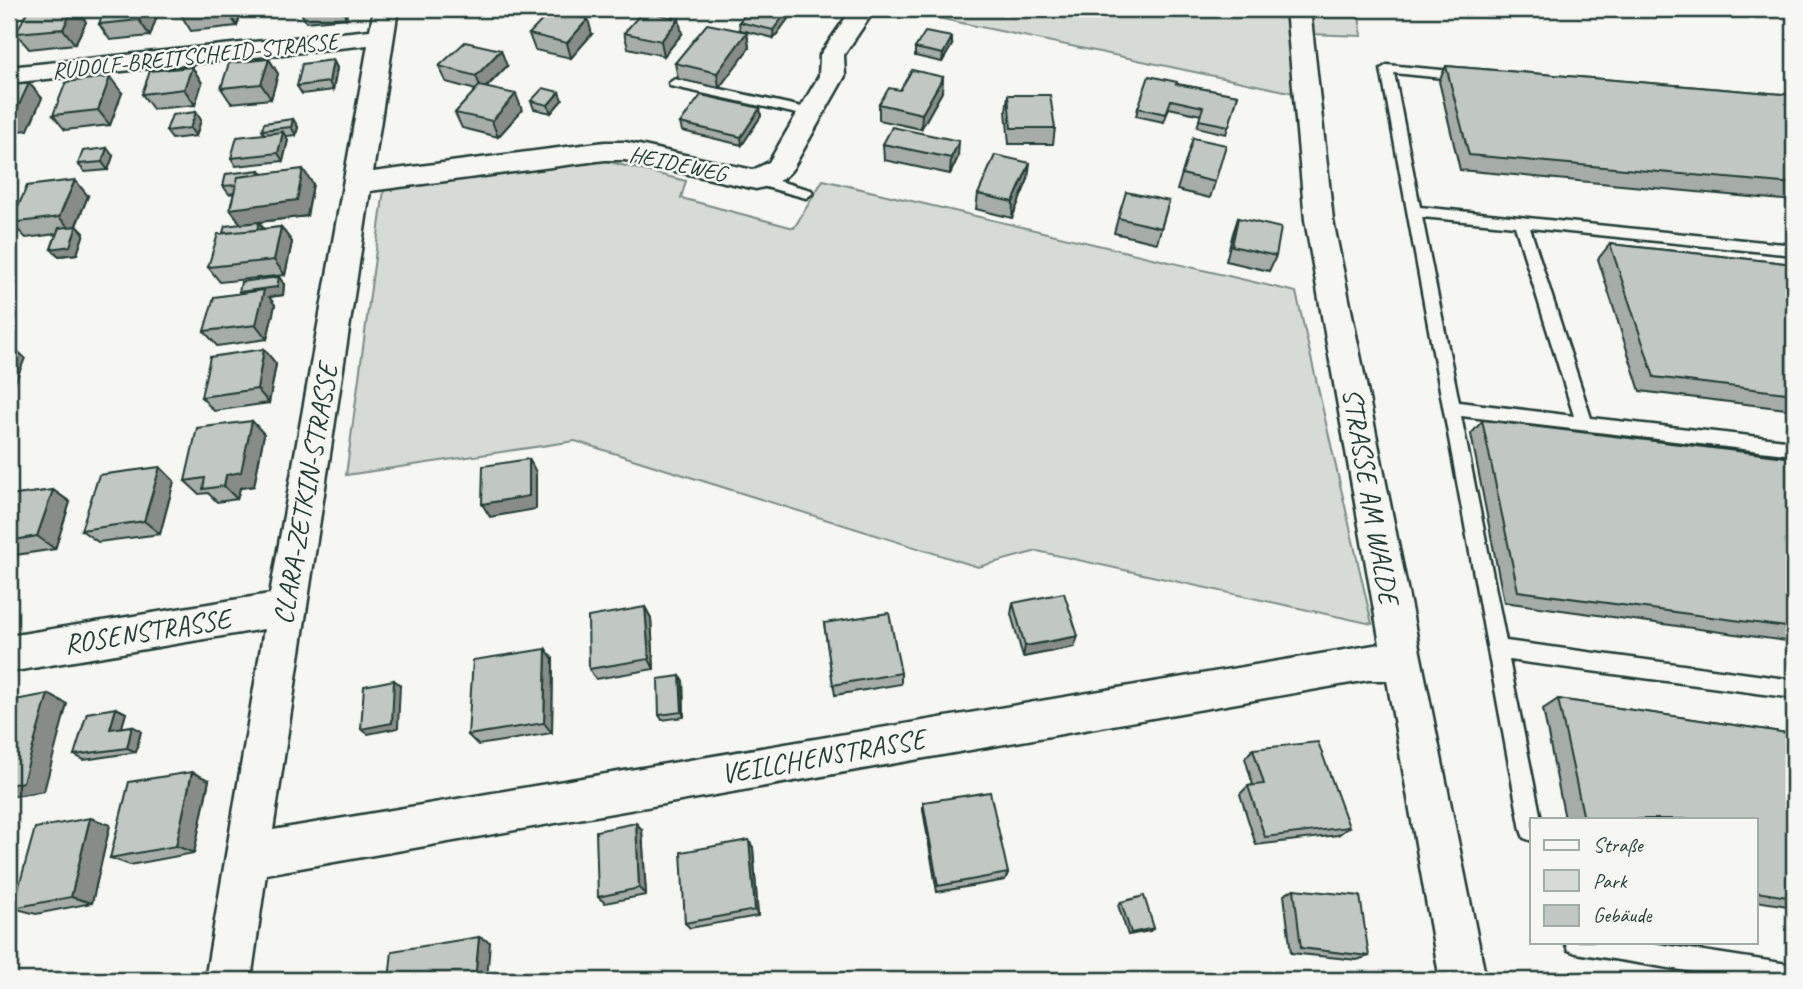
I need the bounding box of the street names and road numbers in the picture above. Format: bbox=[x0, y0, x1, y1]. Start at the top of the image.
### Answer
street label: RUDOLF-BREITSCHEID-STRASSE bbox=[51, 26, 343, 85]
street label: HEIDEWEG bbox=[627, 140, 732, 189]
street label: CLARA-ZETKIN-STRASSE bbox=[265, 357, 346, 627]
street label: STRASSE AM WALDE bbox=[1335, 385, 1408, 610]
street label: ROSENSTRASSE bbox=[61, 600, 236, 661]
street label: VEILCHENSTRASSE bbox=[718, 720, 931, 791]

